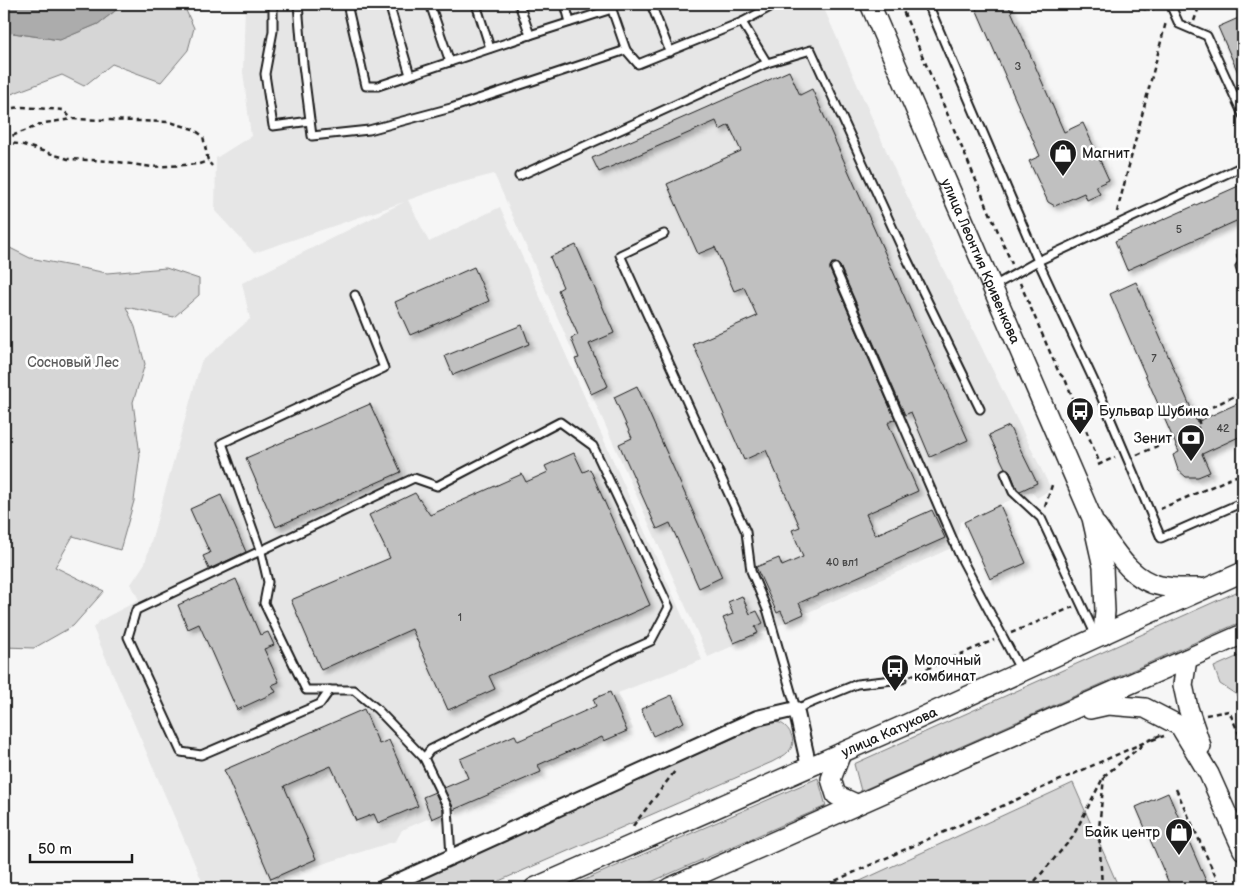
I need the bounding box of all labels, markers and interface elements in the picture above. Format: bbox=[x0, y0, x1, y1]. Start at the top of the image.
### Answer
house number: 3 bbox=[1015, 60, 1022, 73]
shop icon: Магнит bbox=[1048, 138, 1078, 177]
place label: Магнит bbox=[1082, 145, 1130, 162]
street label: улица Леонтия Кривенкова bbox=[937, 176, 1024, 347]
house number: 5 bbox=[1176, 223, 1182, 236]
house number: 7 bbox=[1151, 352, 1157, 365]
park label: Сосновый Лес bbox=[27, 354, 119, 371]
bus stop icon: Бульвар Шубина bbox=[1065, 396, 1095, 435]
place label: Бульвар Шубина bbox=[1099, 403, 1210, 420]
house number: 42 bbox=[1216, 422, 1230, 435]
bank icon: Зенит bbox=[1176, 423, 1206, 462]
place label: Зенит bbox=[1134, 430, 1172, 447]
house number: 40 вл1 bbox=[826, 556, 858, 569]
house number: 1 bbox=[458, 611, 462, 624]
place label: Молочный комбинат bbox=[914, 652, 981, 685]
bus stop icon: Молочный комбинат bbox=[880, 653, 910, 692]
street label: улица Катукова bbox=[839, 703, 941, 761]
shop icon: Байк центр bbox=[1164, 817, 1194, 856]
place label: Байк центр bbox=[1084, 824, 1160, 841]
scale bar bbox=[30, 832, 132, 864]
text: 50 m bbox=[38, 840, 72, 859]

